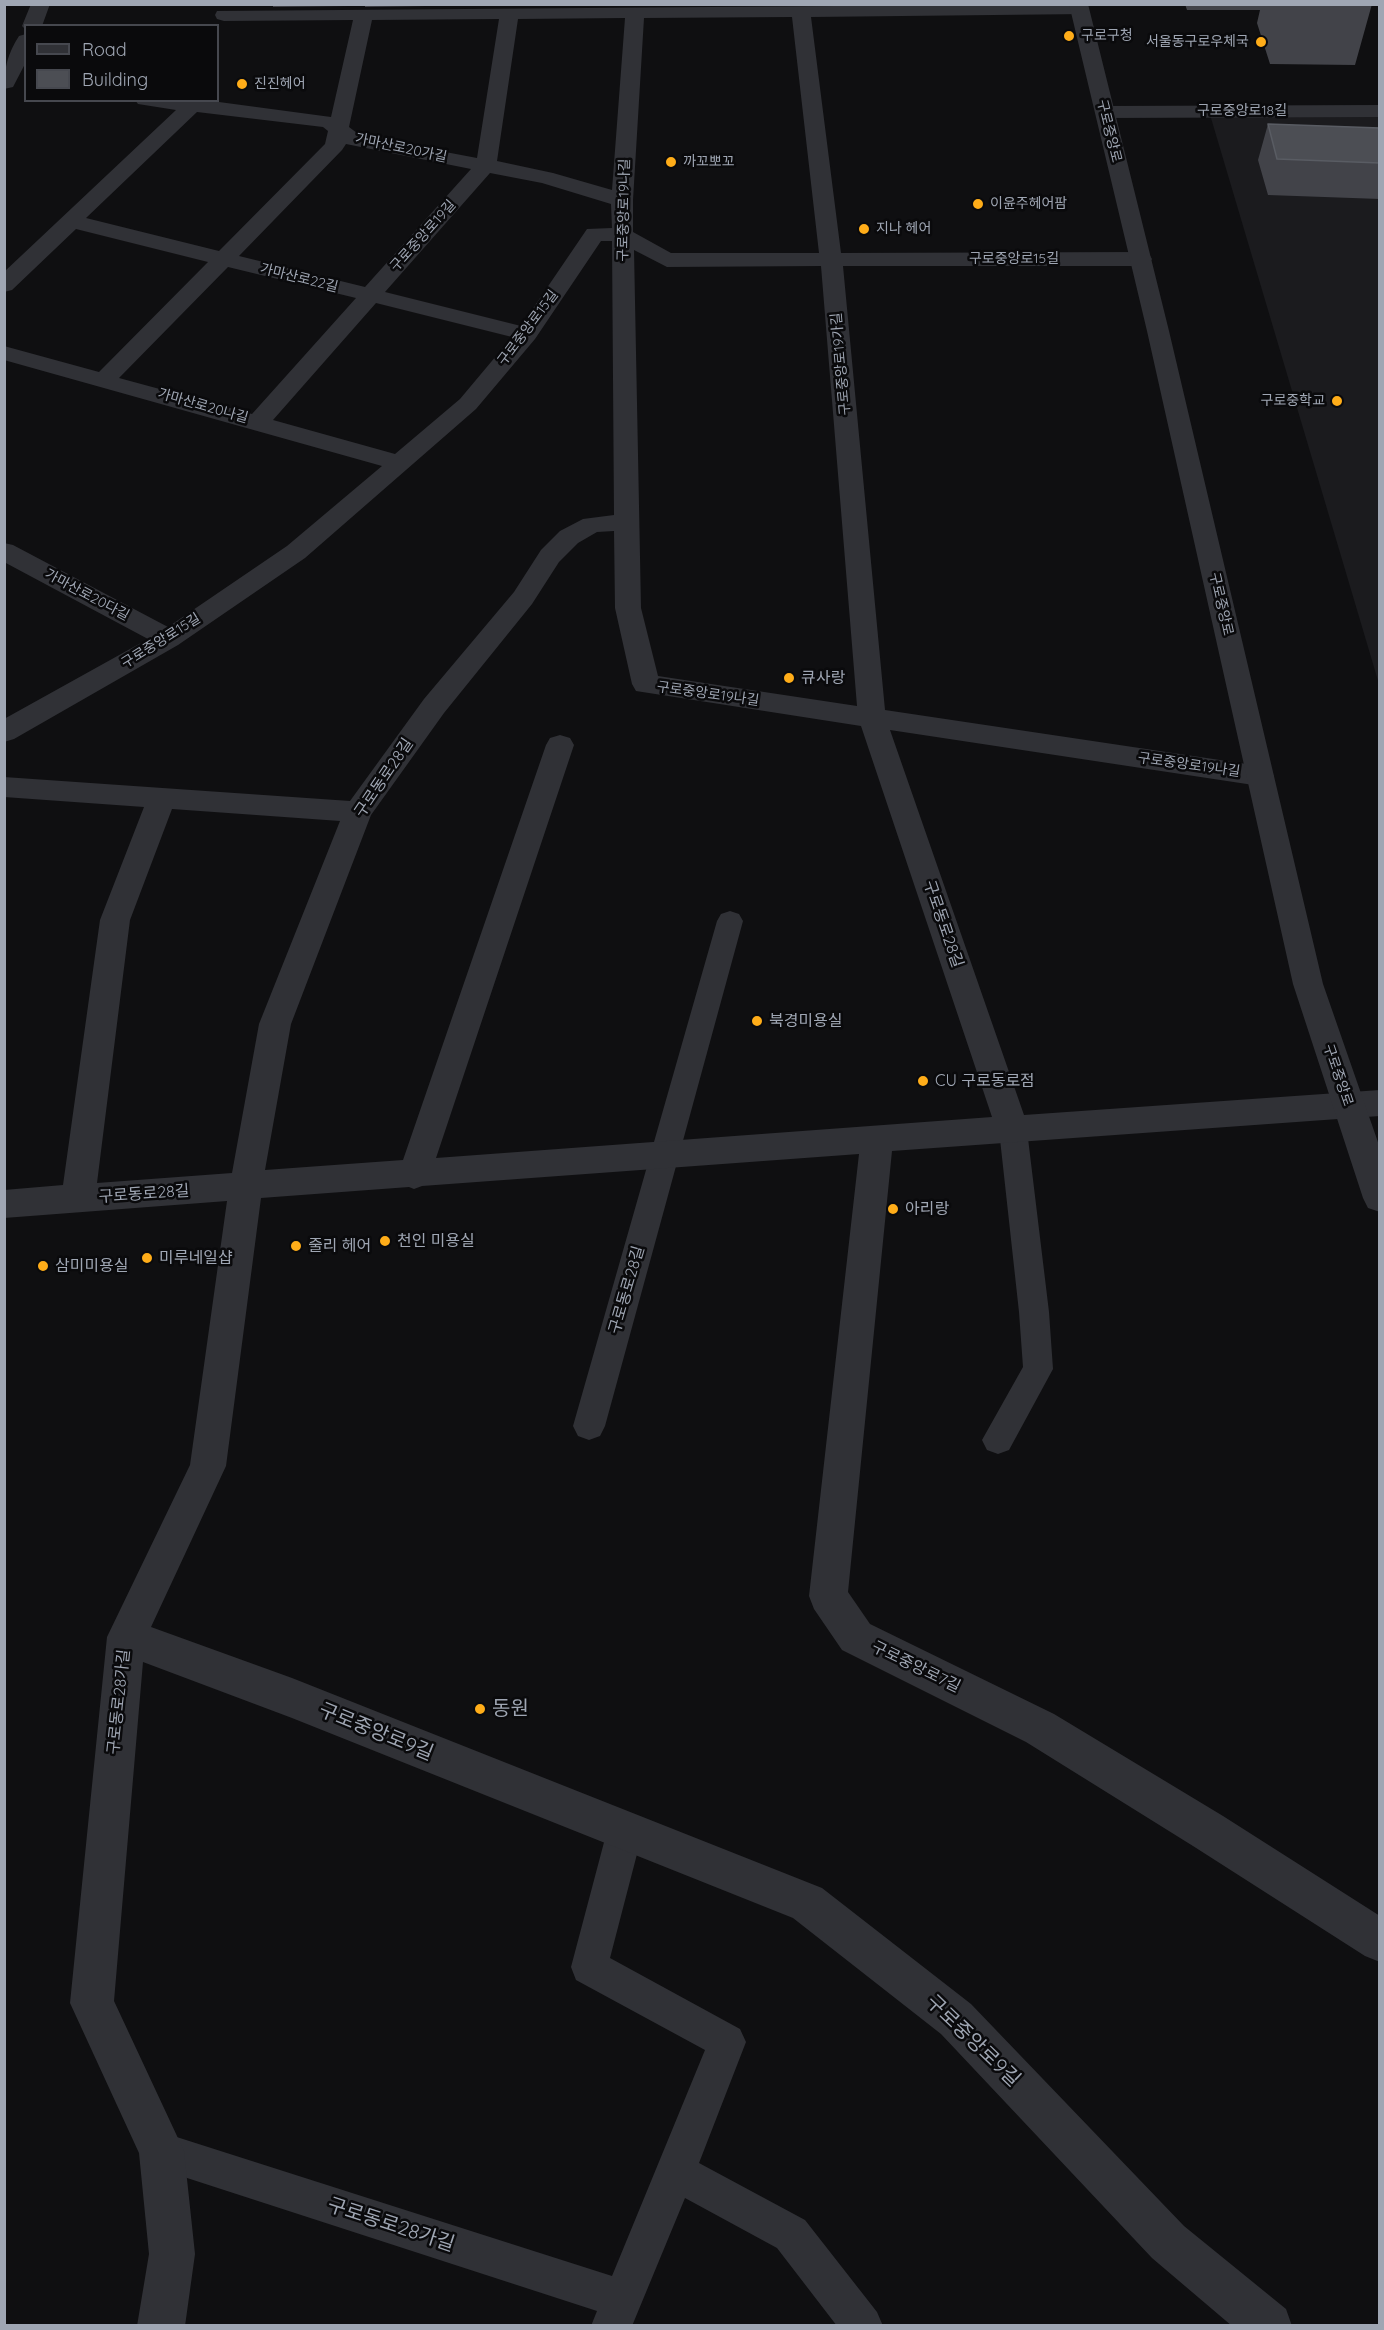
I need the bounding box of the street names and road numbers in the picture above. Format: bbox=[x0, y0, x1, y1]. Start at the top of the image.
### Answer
street label: 구로중앙로 bbox=[1093, 98, 1125, 164]
street label: 구로중앙로18길 bbox=[1197, 103, 1287, 119]
street label: 가마산로20가길 bbox=[354, 130, 448, 166]
street label: 구로중앙로19나길 bbox=[615, 158, 633, 262]
street label: 구로중앙로19길 bbox=[387, 197, 459, 275]
street label: 구로중앙로15길 bbox=[969, 251, 1059, 267]
street label: 가마산로22길 bbox=[258, 260, 340, 296]
street label: 구로중앙로15길 bbox=[494, 287, 562, 369]
street label: 구로중앙로19가길 bbox=[828, 312, 854, 416]
street label: 가마산로20나길 bbox=[156, 385, 250, 427]
street label: 가마산로20다길 bbox=[42, 566, 132, 624]
street label: 구로중앙로 bbox=[1206, 571, 1236, 637]
street label: 구로중앙로15길 bbox=[118, 610, 204, 672]
street label: 구로중앙로19나길 bbox=[656, 679, 760, 709]
street label: 구로동로28길 bbox=[351, 735, 417, 821]
street label: 구로중앙로19나길 bbox=[1137, 750, 1241, 780]
street label: 구로동로28길 bbox=[919, 878, 967, 970]
street label: 구로중앙로 bbox=[1320, 1042, 1356, 1108]
street label: 구로동로28길 bbox=[98, 1181, 190, 1207]
street label: 구로동로28길 bbox=[605, 1244, 649, 1336]
street label: 구로중앙로7길 bbox=[868, 1637, 964, 1697]
street label: 구로동로28가길 bbox=[104, 1648, 134, 1756]
street label: 구로중앙로9길 bbox=[315, 1698, 437, 1766]
street label: 구로중앙로9길 bbox=[921, 1990, 1025, 2092]
street label: 구로동로28가길 bbox=[324, 2193, 458, 2257]

